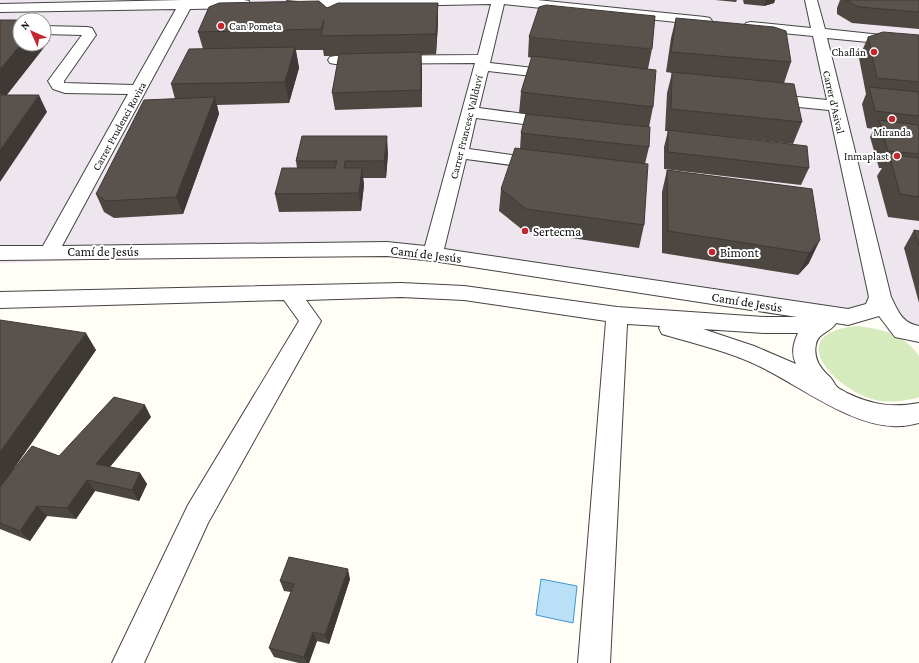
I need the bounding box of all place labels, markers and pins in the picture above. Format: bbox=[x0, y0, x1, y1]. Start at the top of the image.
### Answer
place label: Can Pometa bbox=[229, 20, 282, 32]
marker: Can Pometa bbox=[216, 21, 226, 31]
place label: Chaflán bbox=[832, 46, 866, 58]
marker: Chaflán bbox=[869, 47, 879, 57]
marker: Miranda bbox=[887, 114, 897, 124]
place label: Miranda bbox=[873, 126, 911, 138]
place label: Inmaplast bbox=[844, 150, 889, 163]
marker: Inmaplast bbox=[892, 151, 902, 161]
place label: Sertecma bbox=[533, 224, 581, 239]
marker: Sertecma bbox=[520, 226, 530, 236]
place label: Bimont bbox=[720, 245, 759, 260]
marker: Bimont bbox=[707, 247, 717, 257]

